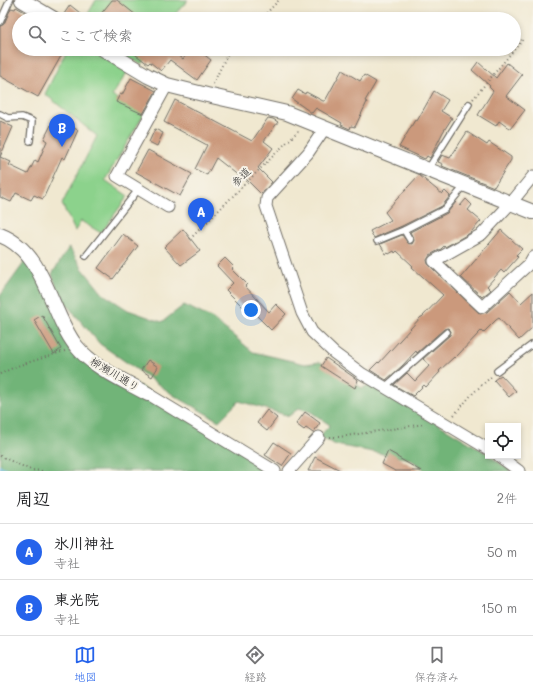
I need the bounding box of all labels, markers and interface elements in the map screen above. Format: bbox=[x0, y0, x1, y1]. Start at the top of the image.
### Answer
search box bbox=[12, 12, 521, 56]
icon: search bbox=[26, 23, 48, 45]
text: ここで検索 bbox=[58, 25, 133, 45]
pin: B bbox=[49, 114, 75, 147]
street label: 参道 bbox=[228, 164, 254, 190]
pin: A bbox=[188, 198, 214, 231]
your location bbox=[241, 300, 261, 320]
street label: 柳瀬川通り bbox=[88, 353, 143, 394]
map controls bbox=[485, 423, 521, 459]
button: locate bbox=[485, 423, 521, 459]
text: 周辺 bbox=[16, 487, 50, 509]
text: 2件 bbox=[497, 489, 517, 506]
text: 氷川神社 bbox=[54, 533, 114, 553]
text: A bbox=[24, 543, 34, 560]
text: 50 m bbox=[487, 543, 517, 560]
text: 寺社 bbox=[54, 554, 80, 571]
text: 東光院 bbox=[54, 589, 99, 609]
text: B bbox=[25, 599, 33, 616]
text: 150 m bbox=[481, 599, 517, 616]
text: 寺社 bbox=[54, 610, 80, 627]
tab: 地図 bbox=[74, 644, 96, 684]
tab: 経路 bbox=[244, 644, 266, 684]
tab: 保存済み bbox=[415, 644, 459, 684]

